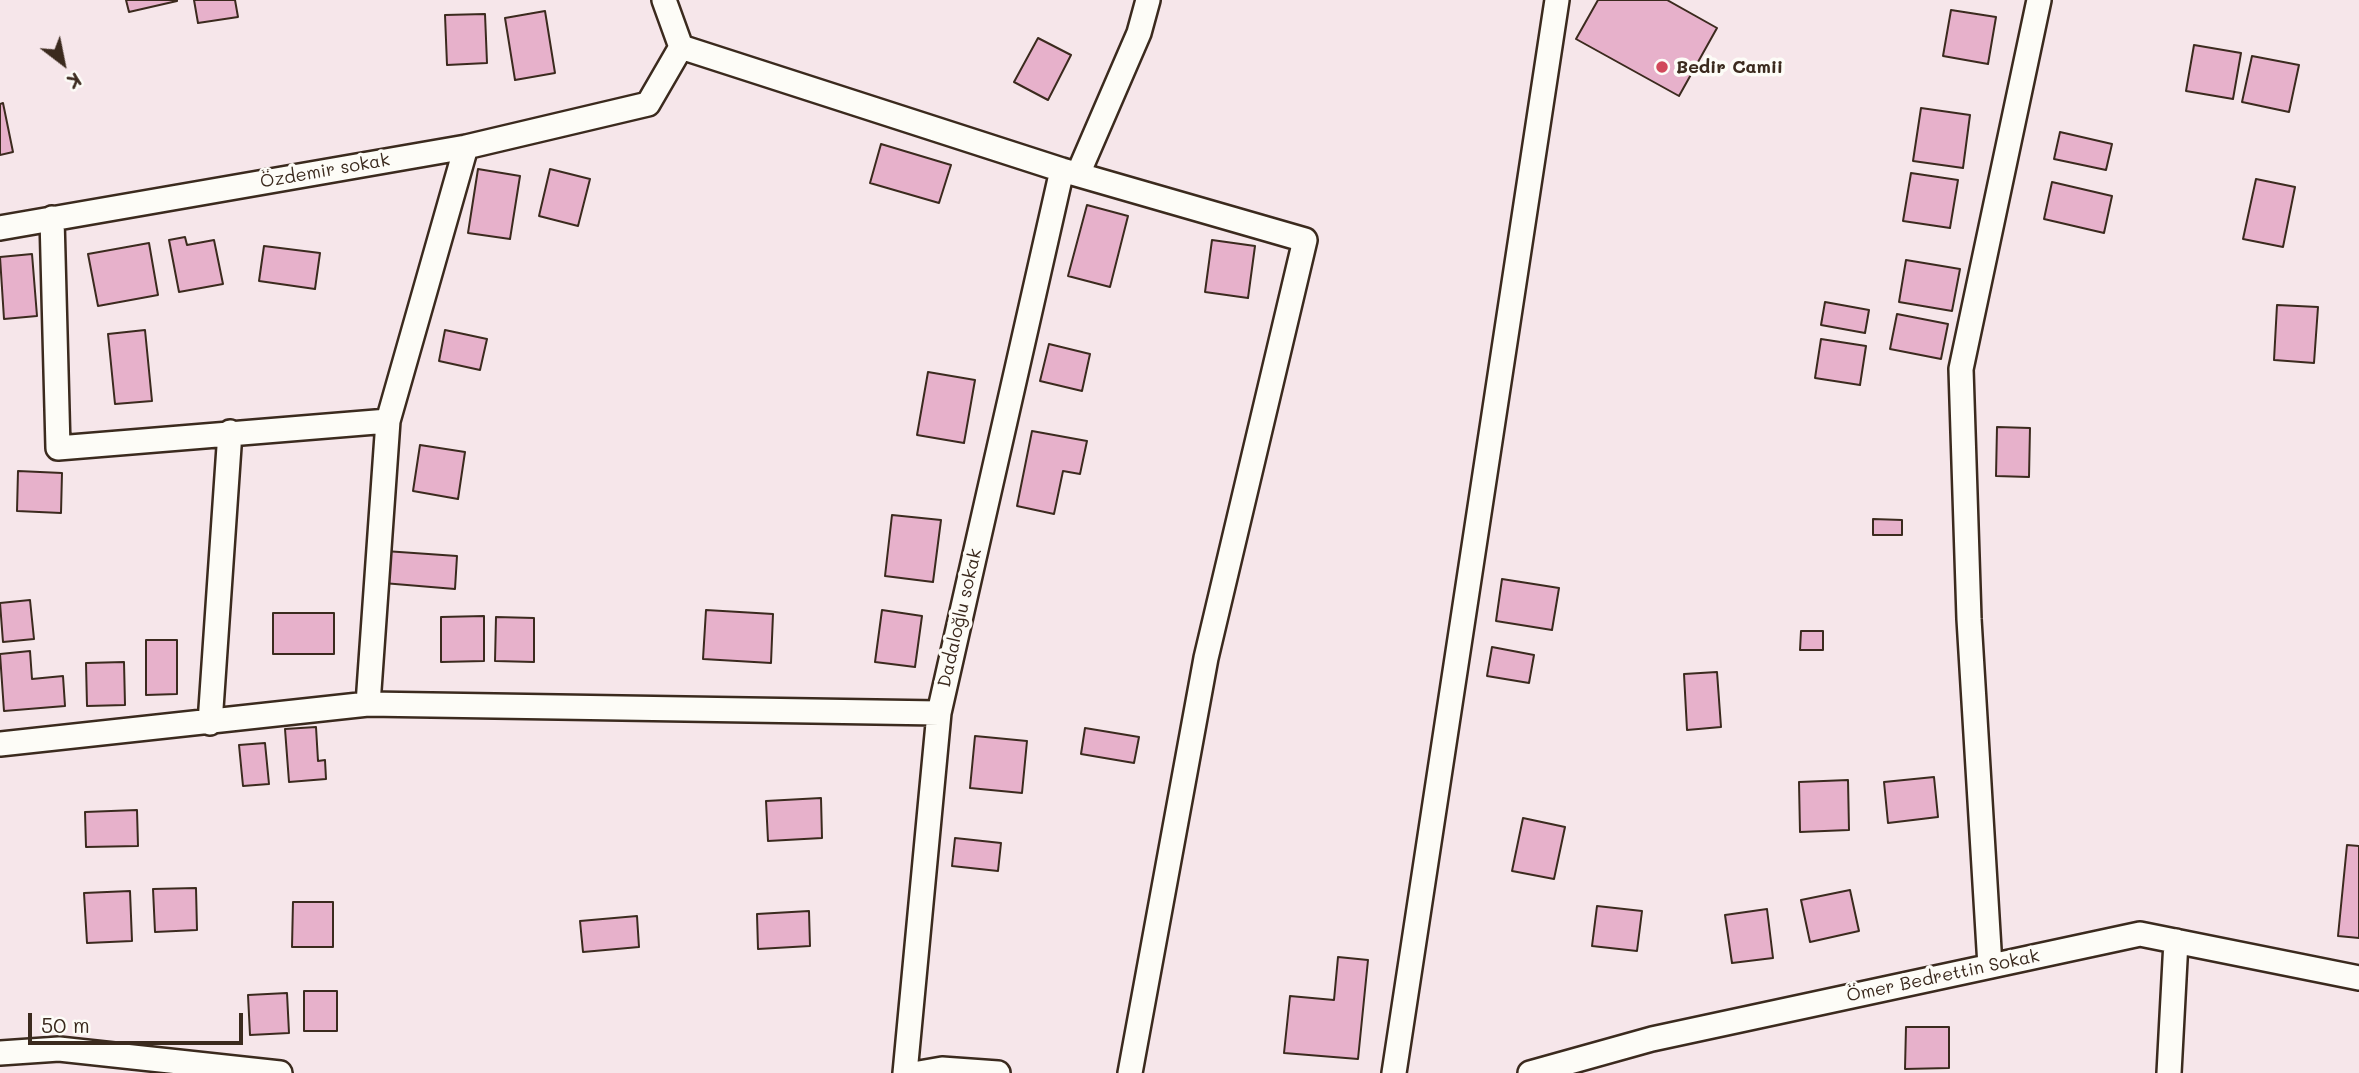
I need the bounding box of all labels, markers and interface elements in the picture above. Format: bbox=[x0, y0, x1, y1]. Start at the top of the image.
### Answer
north arrow bbox=[28, 28, 98, 98]
place label: Bedir Camii bbox=[1676, 56, 1783, 78]
marker: Bedir Camii bbox=[1654, 59, 1670, 75]
text: K bbox=[62, 67, 86, 95]
street label: Özdemir sokak bbox=[259, 149, 391, 193]
street label: Dadaloğlu sokak bbox=[934, 547, 986, 689]
street label: Ömer Bedrettin Sokak bbox=[1845, 945, 2041, 1007]
scale bar bbox=[32, 1000, 247, 1044]
text: 50 m bbox=[41, 1011, 90, 1038]

